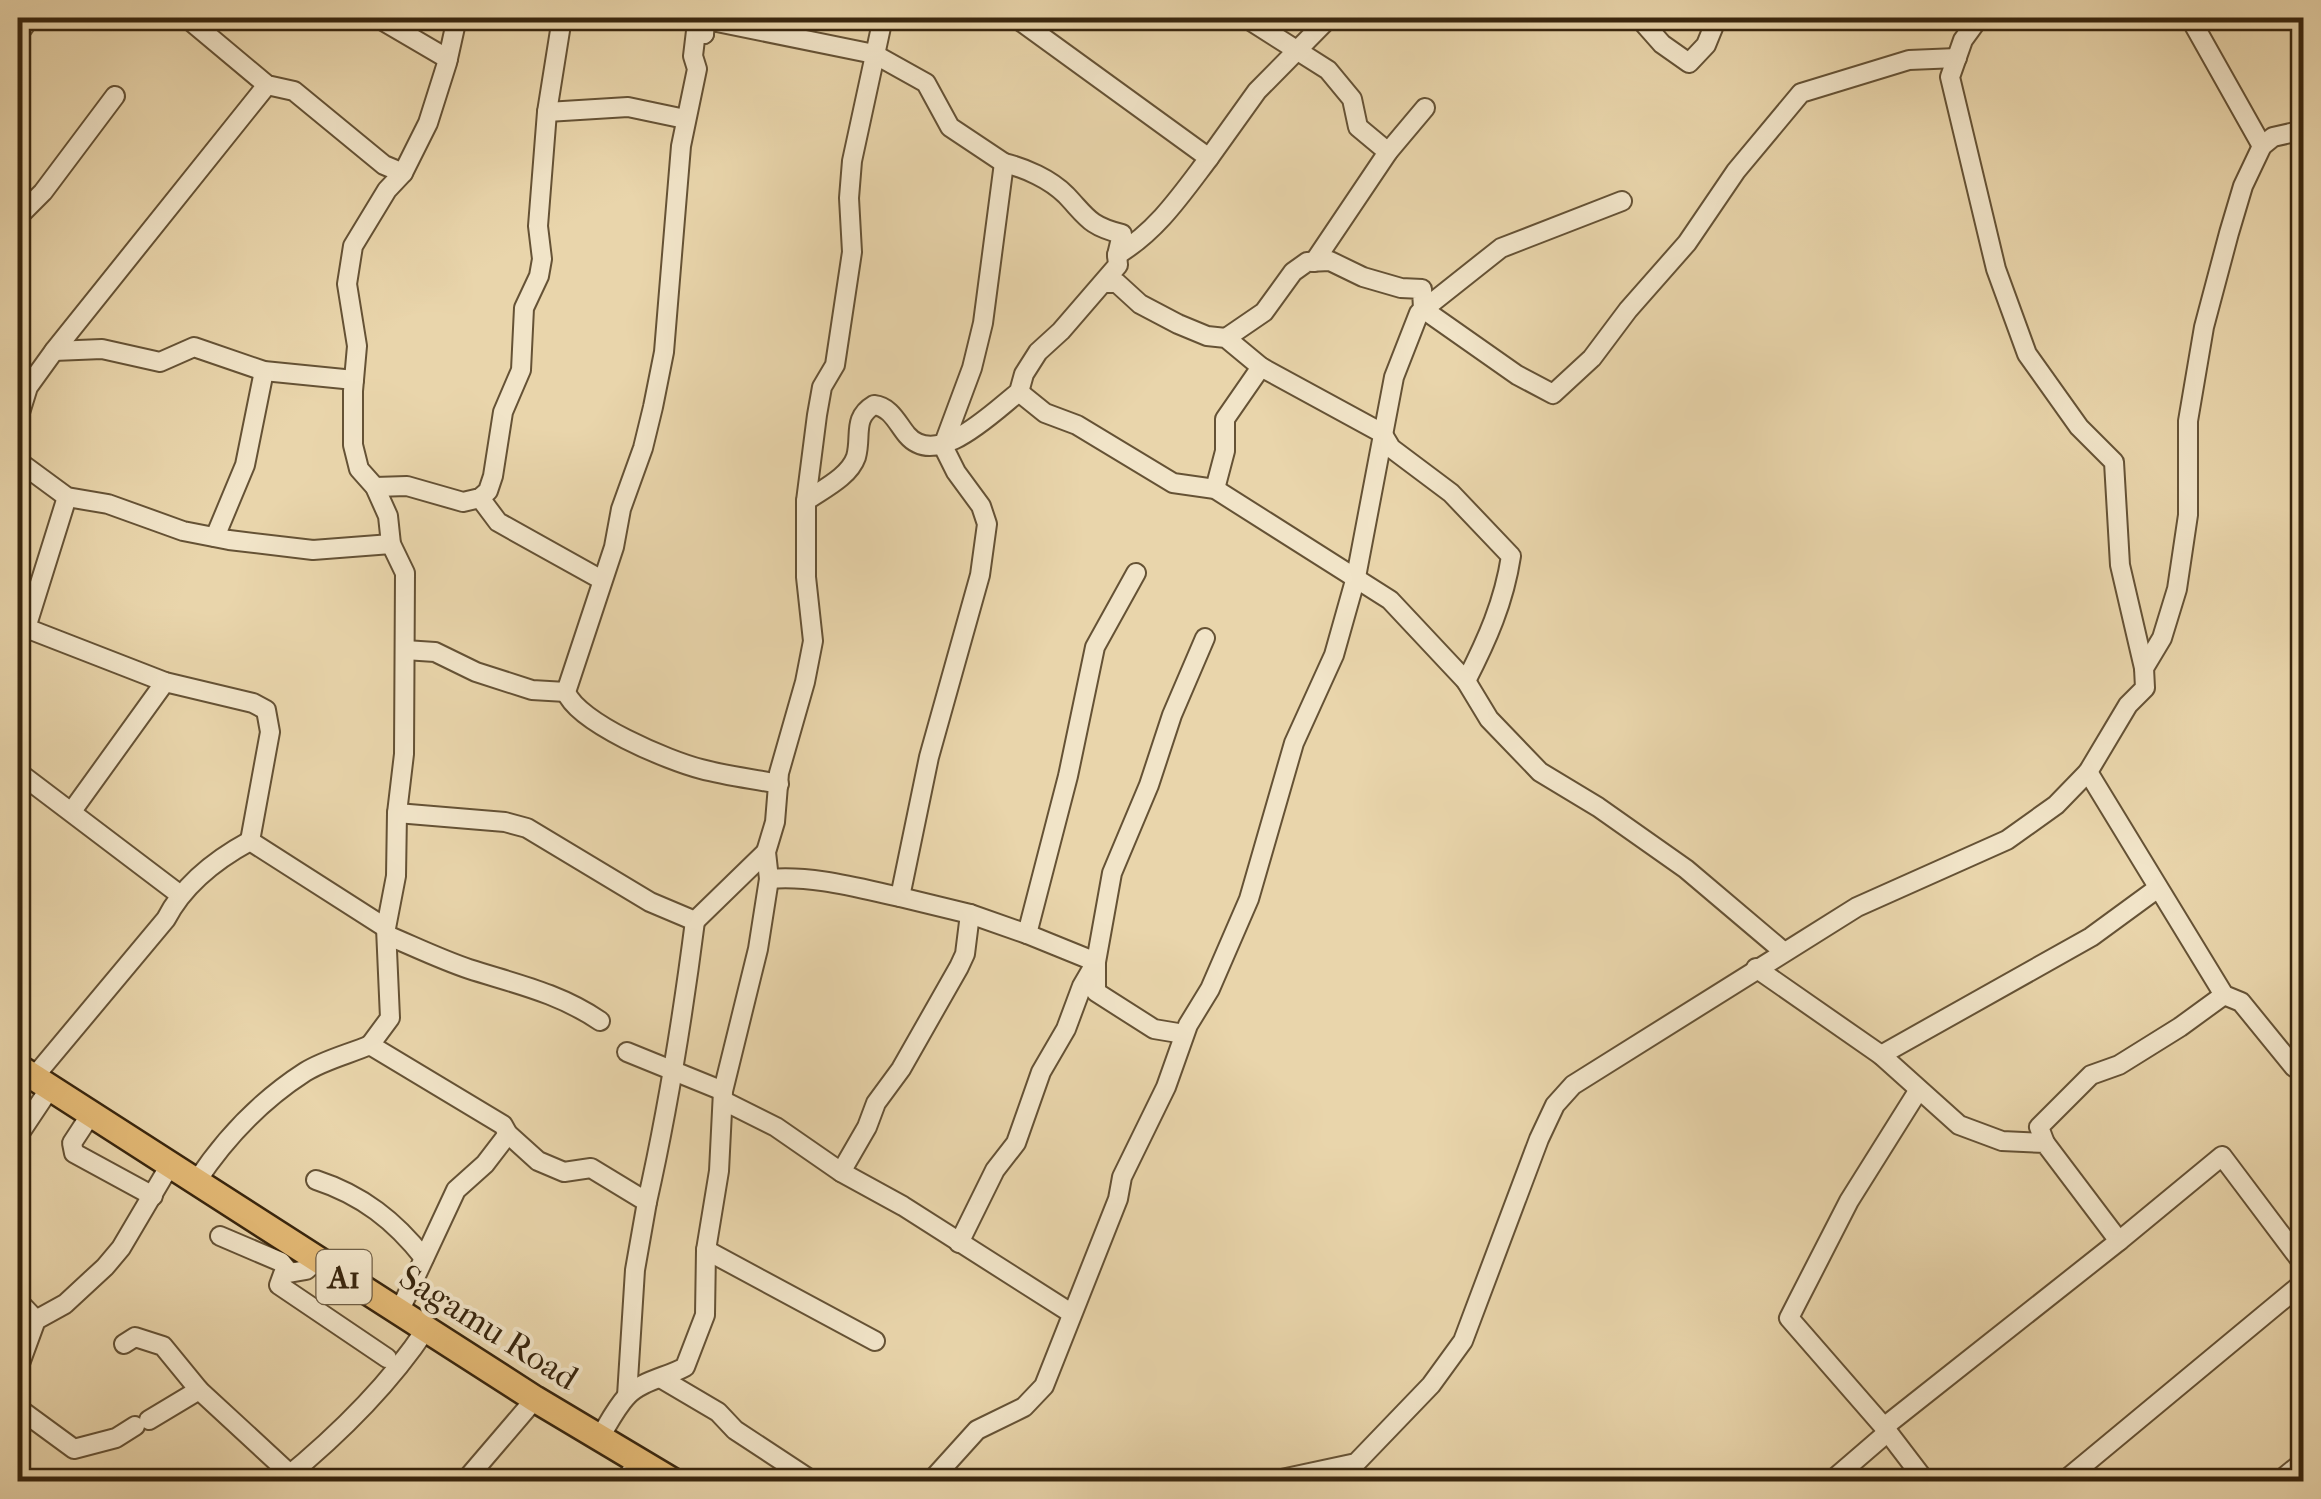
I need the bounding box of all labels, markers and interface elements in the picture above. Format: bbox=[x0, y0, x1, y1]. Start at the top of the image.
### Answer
road number: A1 bbox=[316, 1250, 372, 1304]
street label: Sagamu Road bbox=[392, 1256, 587, 1399]

